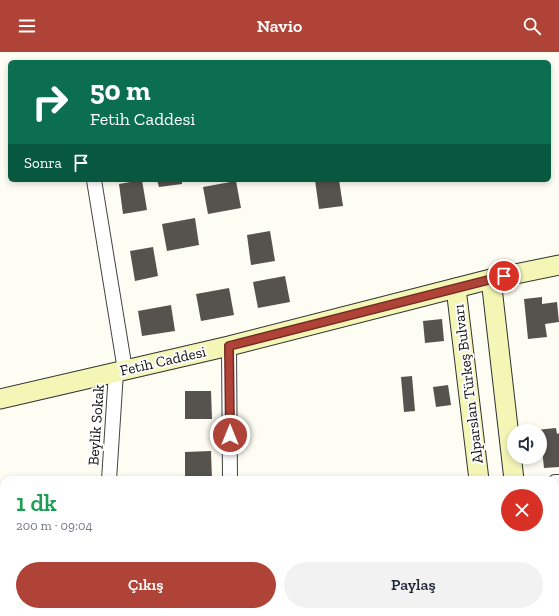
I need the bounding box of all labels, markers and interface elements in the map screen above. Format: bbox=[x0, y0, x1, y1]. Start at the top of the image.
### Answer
icon: menu bbox=[16, 15, 38, 37]
text: Navio bbox=[257, 15, 302, 37]
icon: search bbox=[521, 15, 543, 37]
text: 50 m bbox=[90, 74, 151, 107]
icon: right bbox=[24, 76, 76, 128]
text: Fetih Caddesi bbox=[90, 108, 195, 130]
icon: arrive bbox=[70, 152, 92, 174]
text: Sonra bbox=[24, 154, 62, 172]
pin bbox=[487, 259, 521, 293]
icon: arrive bbox=[493, 265, 515, 287]
street label: Alparslan Türkeş Bulvarı bbox=[449, 303, 487, 465]
street label: Fetih Caddesi bbox=[118, 342, 208, 380]
street label: Beylik Sokak bbox=[84, 384, 108, 466]
position arrow bbox=[209, 414, 251, 456]
map controls bbox=[507, 424, 547, 464]
button: sound bbox=[507, 424, 547, 464]
text: 1 dk bbox=[16, 488, 57, 517]
button: close bbox=[501, 489, 543, 531]
text: 200 m · 09:04 bbox=[16, 518, 92, 533]
button: Çıkış bbox=[16, 562, 276, 608]
button: Paylaş bbox=[284, 562, 543, 608]

